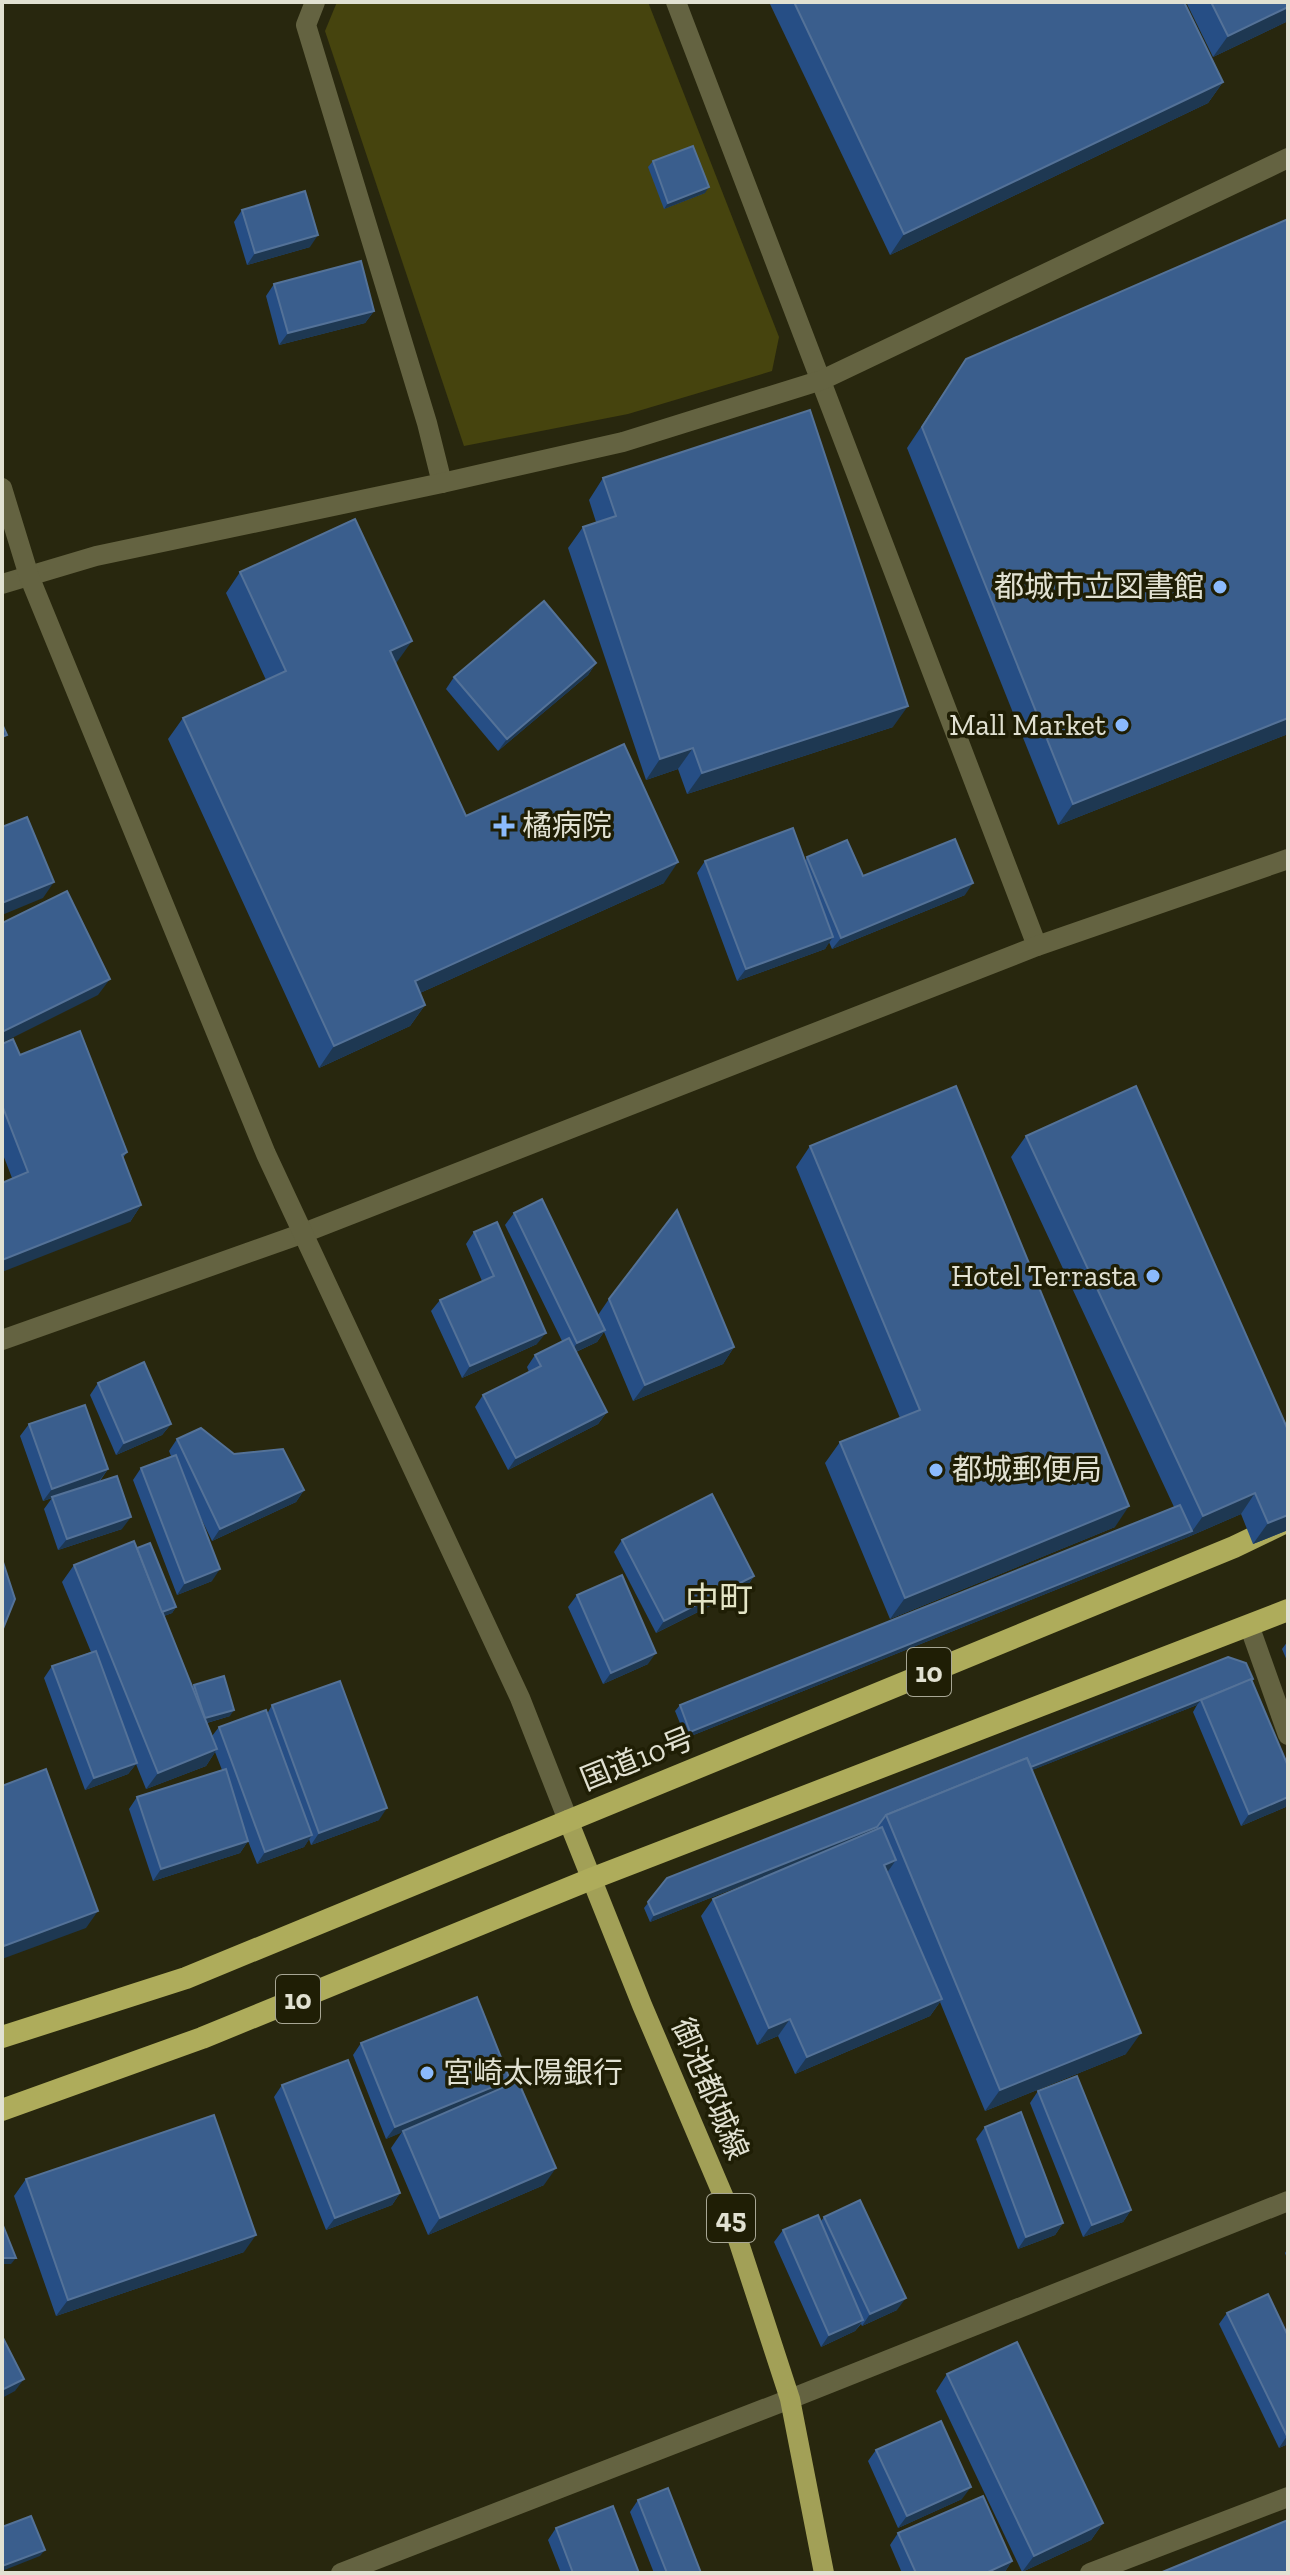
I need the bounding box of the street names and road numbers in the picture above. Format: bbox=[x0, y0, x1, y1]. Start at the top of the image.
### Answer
road number: 10 bbox=[907, 1648, 951, 1696]
street label: 国道10号 bbox=[575, 1720, 699, 1798]
road number: 10 bbox=[276, 1975, 320, 2023]
street label: 御池都城線 bbox=[664, 2013, 756, 2165]
road number: 45 bbox=[707, 2194, 755, 2242]

